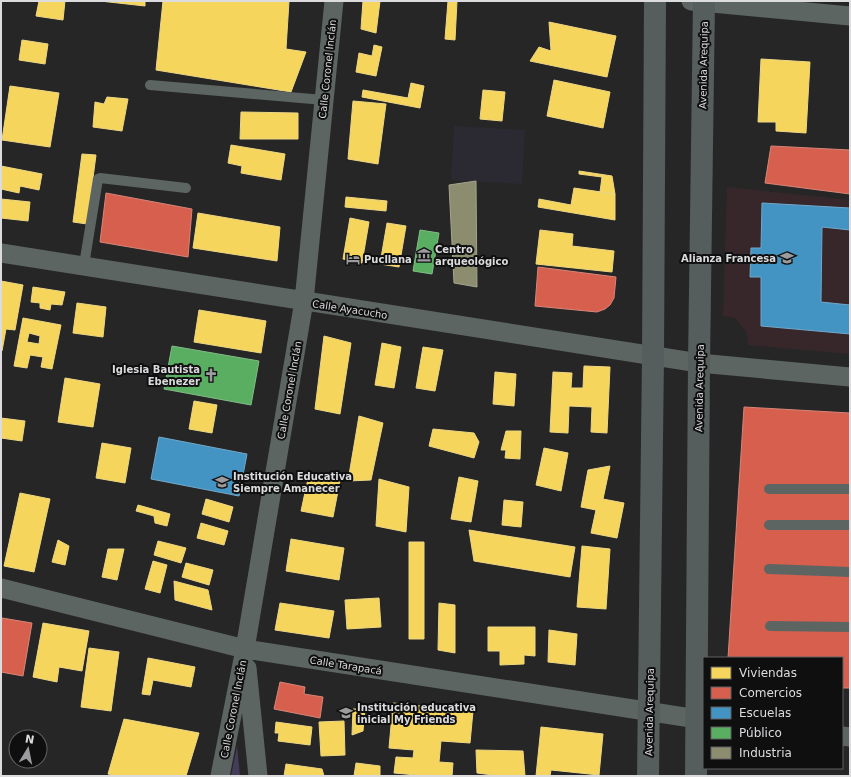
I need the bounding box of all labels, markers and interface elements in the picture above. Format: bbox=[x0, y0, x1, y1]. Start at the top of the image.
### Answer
street label: Calle Coronel Inclán bbox=[317, 19, 338, 119]
street label: Avenida Arequipa bbox=[697, 21, 710, 109]
place label: Centro arqueológico bbox=[435, 244, 508, 267]
museum icon: Centro arqueológico bbox=[416, 247, 432, 263]
school or university icon: Alianza Francesa bbox=[779, 250, 795, 266]
hotel icon: Pucllana bbox=[345, 251, 361, 267]
place label: Alianza Francesa bbox=[681, 253, 776, 264]
place label: Pucllana bbox=[364, 254, 412, 265]
street label: Calle Ayacucho bbox=[312, 298, 388, 321]
street label: Calle Coronel Inclán bbox=[275, 340, 304, 440]
street label: Avenida Arequipa bbox=[693, 344, 706, 432]
place label: Iglesia Bautista Ebenezer bbox=[112, 364, 200, 387]
church icon: Iglesia Bautista Ebenezer bbox=[203, 367, 219, 383]
place label: Institución Educativa Siempre Amanecer bbox=[233, 471, 352, 494]
school or university icon: Institución Educativa Siempre Amanecer bbox=[214, 474, 230, 490]
street label: Calle Tarapacá bbox=[309, 654, 383, 677]
legend bbox=[703, 657, 843, 769]
street label: Calle Coronel Inclán bbox=[219, 659, 248, 759]
text: Viviendas bbox=[739, 666, 797, 680]
street label: Avenida Arequipa bbox=[643, 668, 656, 756]
text: Comercios bbox=[739, 686, 802, 700]
place label: Institución educativa inicial My Friends bbox=[357, 702, 476, 725]
school or university icon: Institución educativa inicial My Friends bbox=[338, 705, 354, 721]
text: Escuelas bbox=[739, 706, 791, 720]
text: Público bbox=[739, 726, 782, 740]
north arrow bbox=[8, 729, 48, 769]
text: N bbox=[24, 732, 35, 747]
text: Industria bbox=[739, 746, 792, 760]

